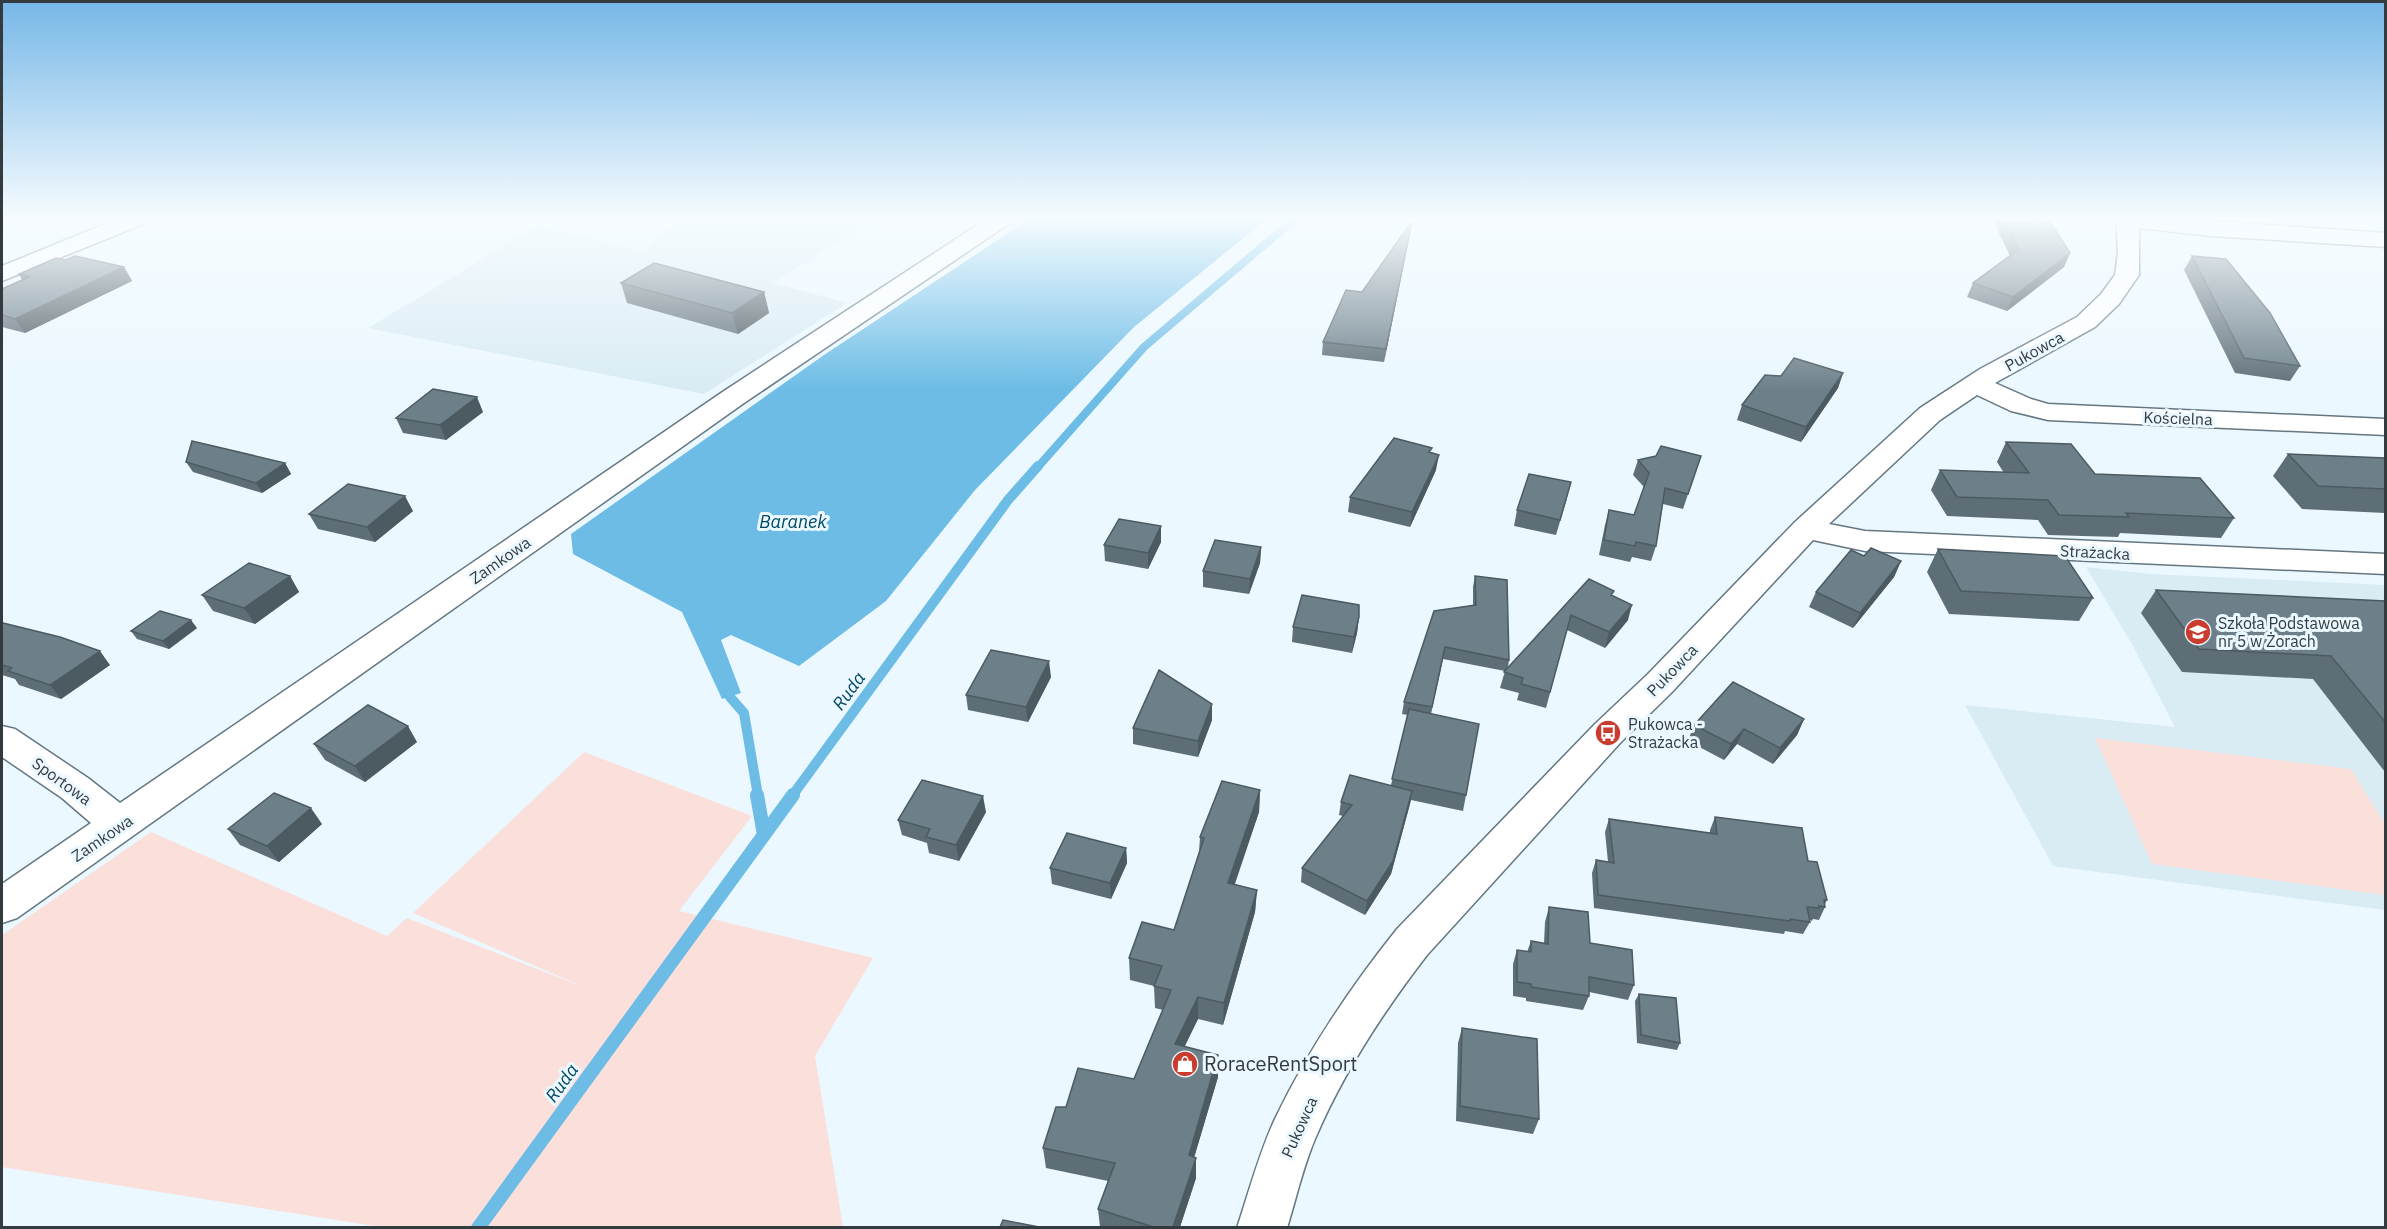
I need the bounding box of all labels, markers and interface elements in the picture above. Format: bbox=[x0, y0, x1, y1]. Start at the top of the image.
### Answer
street label: Pukowca bbox=[2001, 326, 2068, 375]
street label: Kościelna bbox=[2143, 407, 2213, 429]
water label: Baranek bbox=[759, 510, 827, 533]
street label: Zamkowa bbox=[466, 532, 535, 588]
street label: Strażacka bbox=[2059, 540, 2131, 564]
place label: Szkoła Podstawowa nr 5 w Żorach bbox=[2218, 613, 2360, 651]
school or university icon: Szkoła Podstawowa nr 5 w Żorach bbox=[2183, 617, 2213, 647]
street label: Pukowca bbox=[1642, 639, 1702, 700]
water label: Ruda bbox=[827, 667, 870, 714]
place label: Pukowca - Strażacka bbox=[1628, 714, 1703, 752]
bus stop icon: Pukowca - Strażacka bbox=[1593, 718, 1623, 748]
street label: Sportowa bbox=[28, 753, 96, 810]
street label: Zamkowa bbox=[68, 810, 137, 866]
shop icon: RoraceRentSport bbox=[1170, 1049, 1200, 1079]
place label: RoraceRentSport bbox=[1204, 1050, 1357, 1077]
water label: Ruda bbox=[540, 1059, 583, 1106]
street label: Pukowca bbox=[1277, 1093, 1321, 1161]

